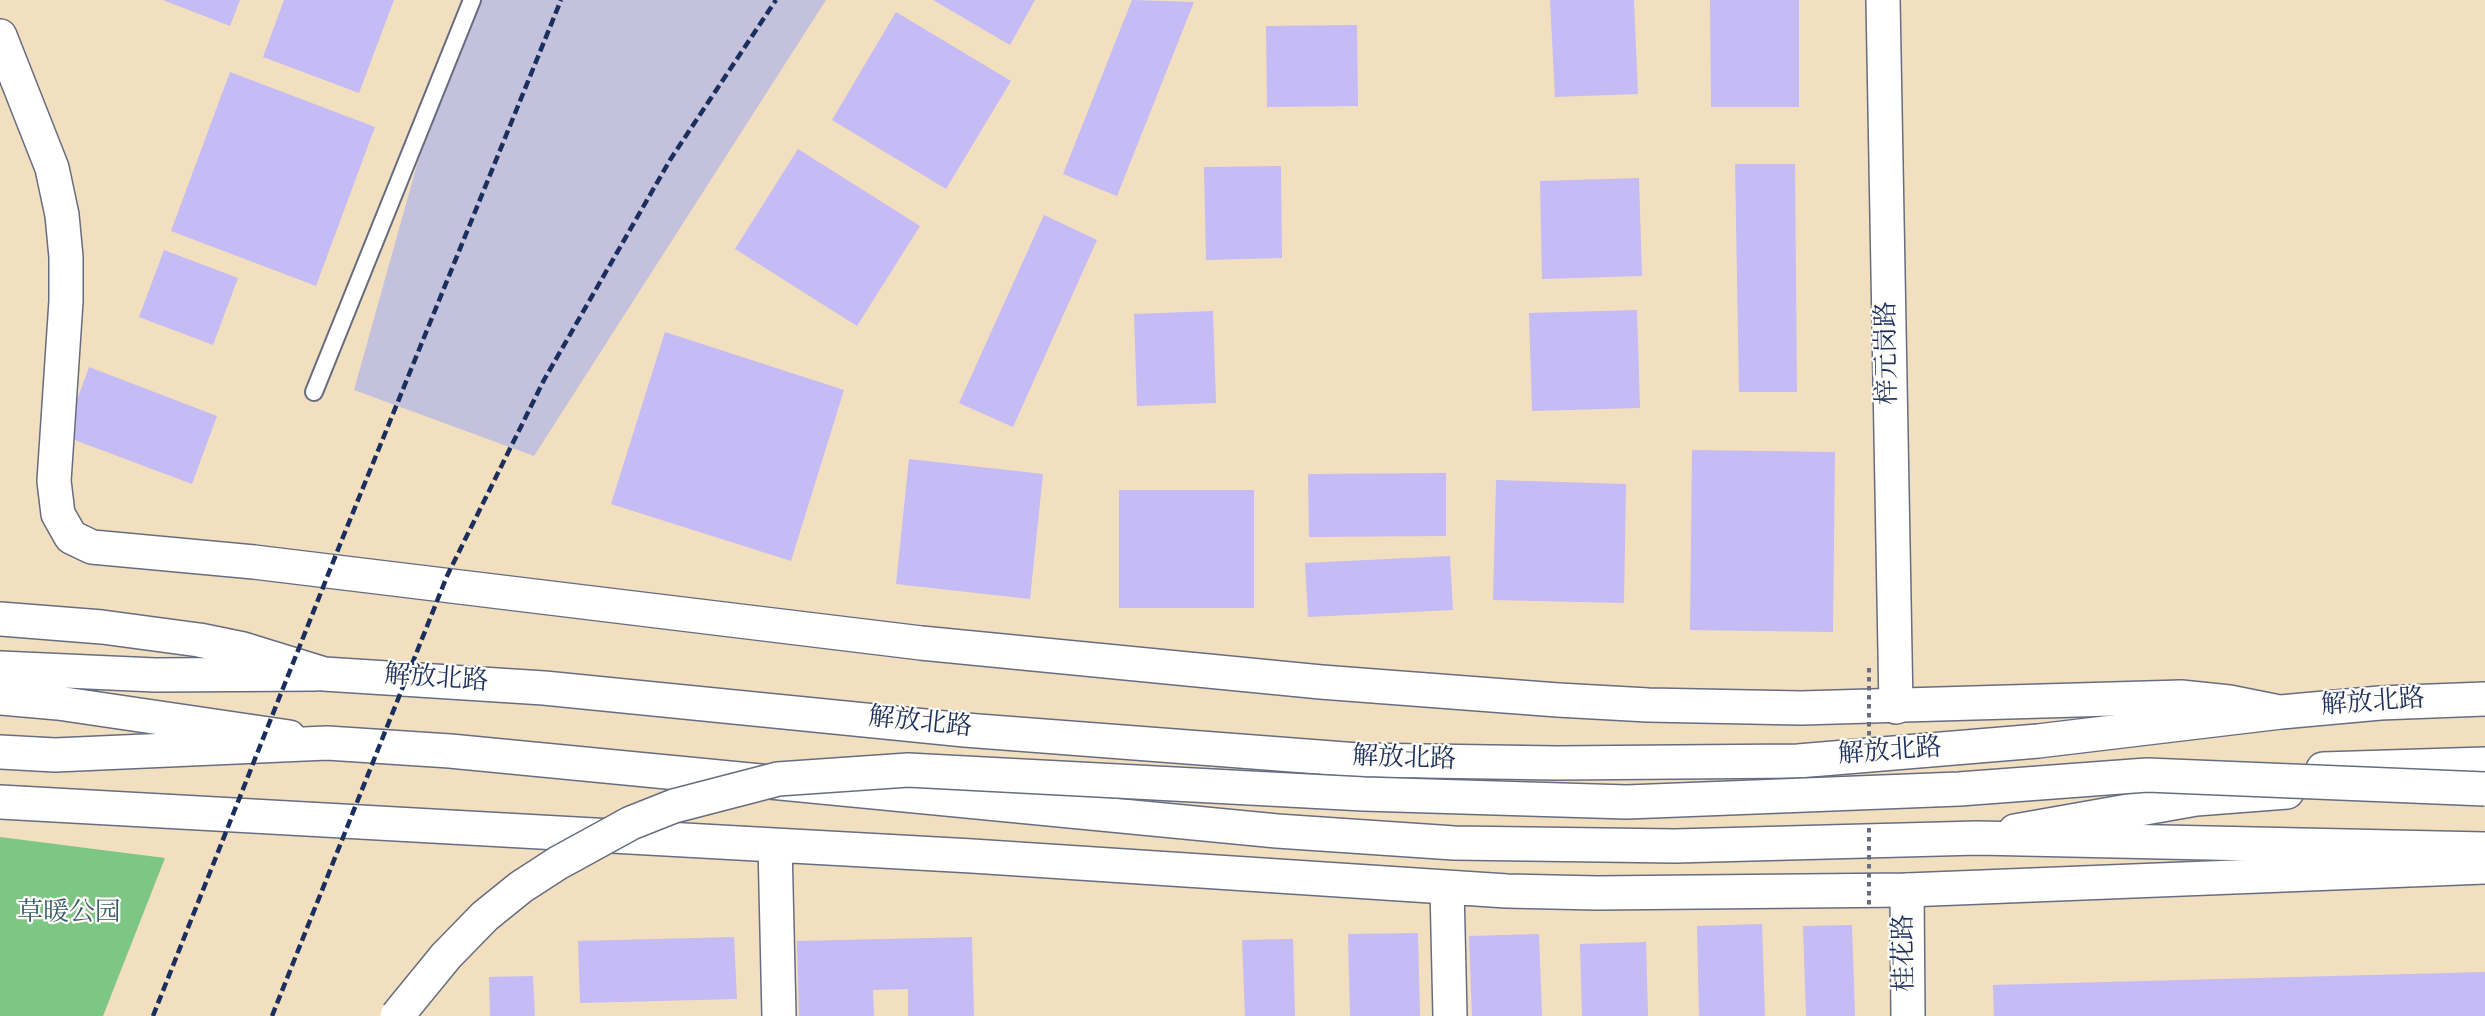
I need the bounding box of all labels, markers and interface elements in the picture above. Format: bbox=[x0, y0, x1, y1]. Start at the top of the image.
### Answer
street label: 梓元岗路 bbox=[1873, 301, 1907, 405]
street label: 解放北路 bbox=[383, 662, 489, 700]
street label: 解放北路 bbox=[2320, 686, 2426, 724]
street label: 解放北路 bbox=[867, 704, 973, 746]
street label: 解放北路 bbox=[1837, 735, 1943, 773]
street label: 解放北路 bbox=[1351, 744, 1457, 778]
park label: 草暖公园 bbox=[17, 900, 121, 932]
street label: 桂花路 bbox=[1891, 914, 1923, 992]

